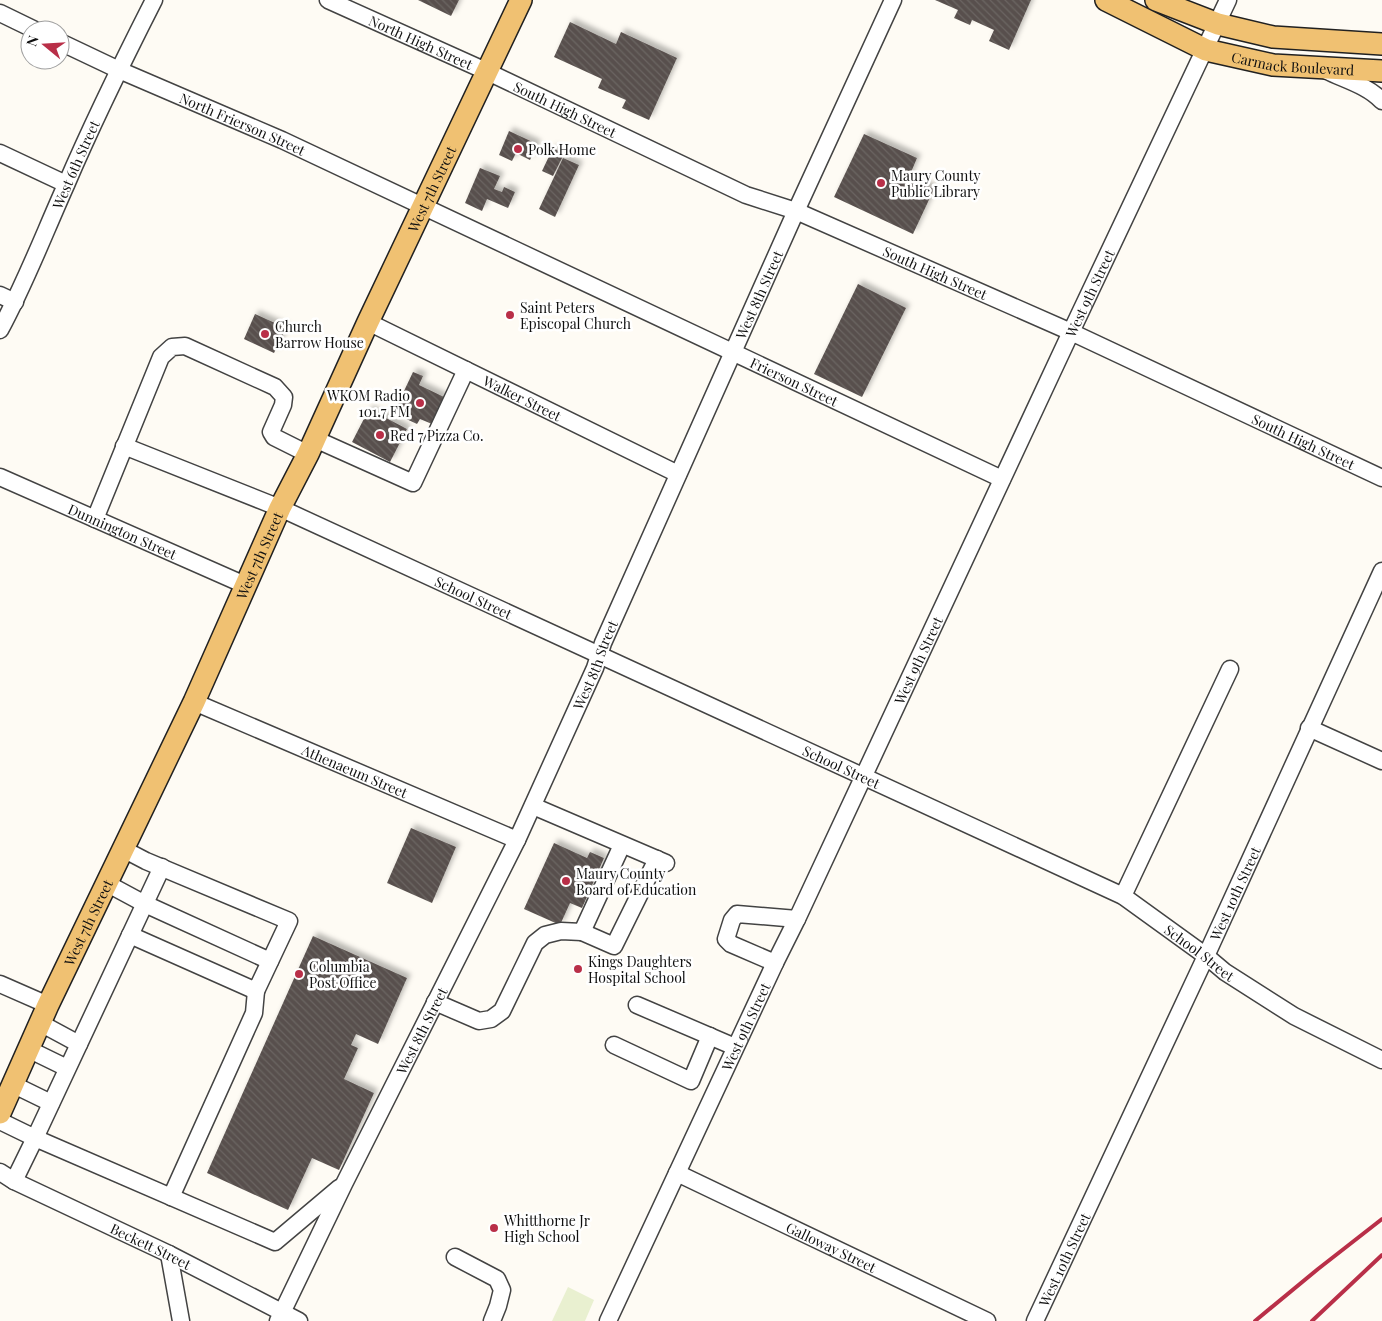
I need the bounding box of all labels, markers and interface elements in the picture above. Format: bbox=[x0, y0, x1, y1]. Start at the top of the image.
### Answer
street label: North High Street bbox=[366, 10, 477, 74]
north arrow bbox=[20, 20, 70, 70]
text: N bbox=[22, 33, 43, 49]
street label: Carmack Boulevard bbox=[1230, 47, 1355, 79]
street label: South High Street bbox=[511, 76, 621, 142]
street label: North Frierson Street bbox=[177, 88, 310, 160]
street label: West 6th Street bbox=[47, 116, 104, 212]
place label: Polk Home bbox=[528, 140, 596, 159]
street label: West 7th Street bbox=[402, 142, 460, 236]
marker: Polk Home bbox=[512, 143, 524, 155]
place label: Maury County Public Library bbox=[891, 166, 980, 201]
marker: Maury County Public Library bbox=[875, 177, 887, 189]
street label: South High Street bbox=[880, 241, 991, 304]
street label: West 9th Street bbox=[1060, 245, 1119, 341]
street label: West 8th Street bbox=[730, 246, 787, 343]
place label: Saint Peters Episcopal Church bbox=[520, 298, 632, 333]
marker: Saint Peters Episcopal Church bbox=[504, 309, 516, 321]
place label: Church Barrow House bbox=[275, 317, 364, 352]
marker: Church Barrow House bbox=[259, 328, 271, 340]
street label: Frierson Street bbox=[747, 352, 842, 411]
street label: Walker Street bbox=[479, 370, 565, 425]
place label: WKOM Radio 101.7 FM bbox=[326, 386, 410, 421]
marker: WKOM Radio 101.7 FM bbox=[414, 397, 426, 409]
street label: South High Street bbox=[1249, 409, 1359, 474]
place label: Red 7 Pizza Co. bbox=[390, 426, 484, 445]
marker: Red 7 Pizza Co. bbox=[374, 429, 386, 441]
street label: Dunnington Street bbox=[65, 499, 181, 564]
street label: West 7th Street bbox=[231, 508, 287, 603]
street label: School Street bbox=[432, 571, 516, 624]
street label: West 9th Street bbox=[889, 612, 947, 708]
street label: West 8th Street bbox=[568, 616, 622, 713]
street label: Athenaeum Street bbox=[298, 739, 412, 802]
street label: School Street bbox=[800, 740, 884, 793]
street label: West 10th Street bbox=[1205, 842, 1265, 944]
place label: Maury County Board of Education bbox=[576, 864, 697, 899]
street label: West 7th Street bbox=[59, 875, 117, 969]
marker: Maury County Board of Education bbox=[560, 875, 572, 887]
street label: School Street bbox=[1161, 920, 1239, 986]
place label: Kings Daughters Hospital School bbox=[588, 952, 692, 987]
place label: Columbia Post Office bbox=[309, 957, 376, 992]
marker: Kings Daughters Hospital School bbox=[572, 963, 584, 975]
marker: Columbia Post Office bbox=[293, 968, 305, 980]
street label: West 9th Street bbox=[716, 979, 774, 1074]
street label: West 8th Street bbox=[391, 983, 452, 1078]
street label: West 10th Street bbox=[1033, 1209, 1094, 1310]
place label: Whitthorne Jr High School bbox=[503, 1211, 591, 1246]
street label: Galloway Street bbox=[783, 1217, 880, 1277]
street label: Beckett Street bbox=[107, 1218, 195, 1274]
marker: Whitthorne Jr High School bbox=[488, 1222, 500, 1234]

